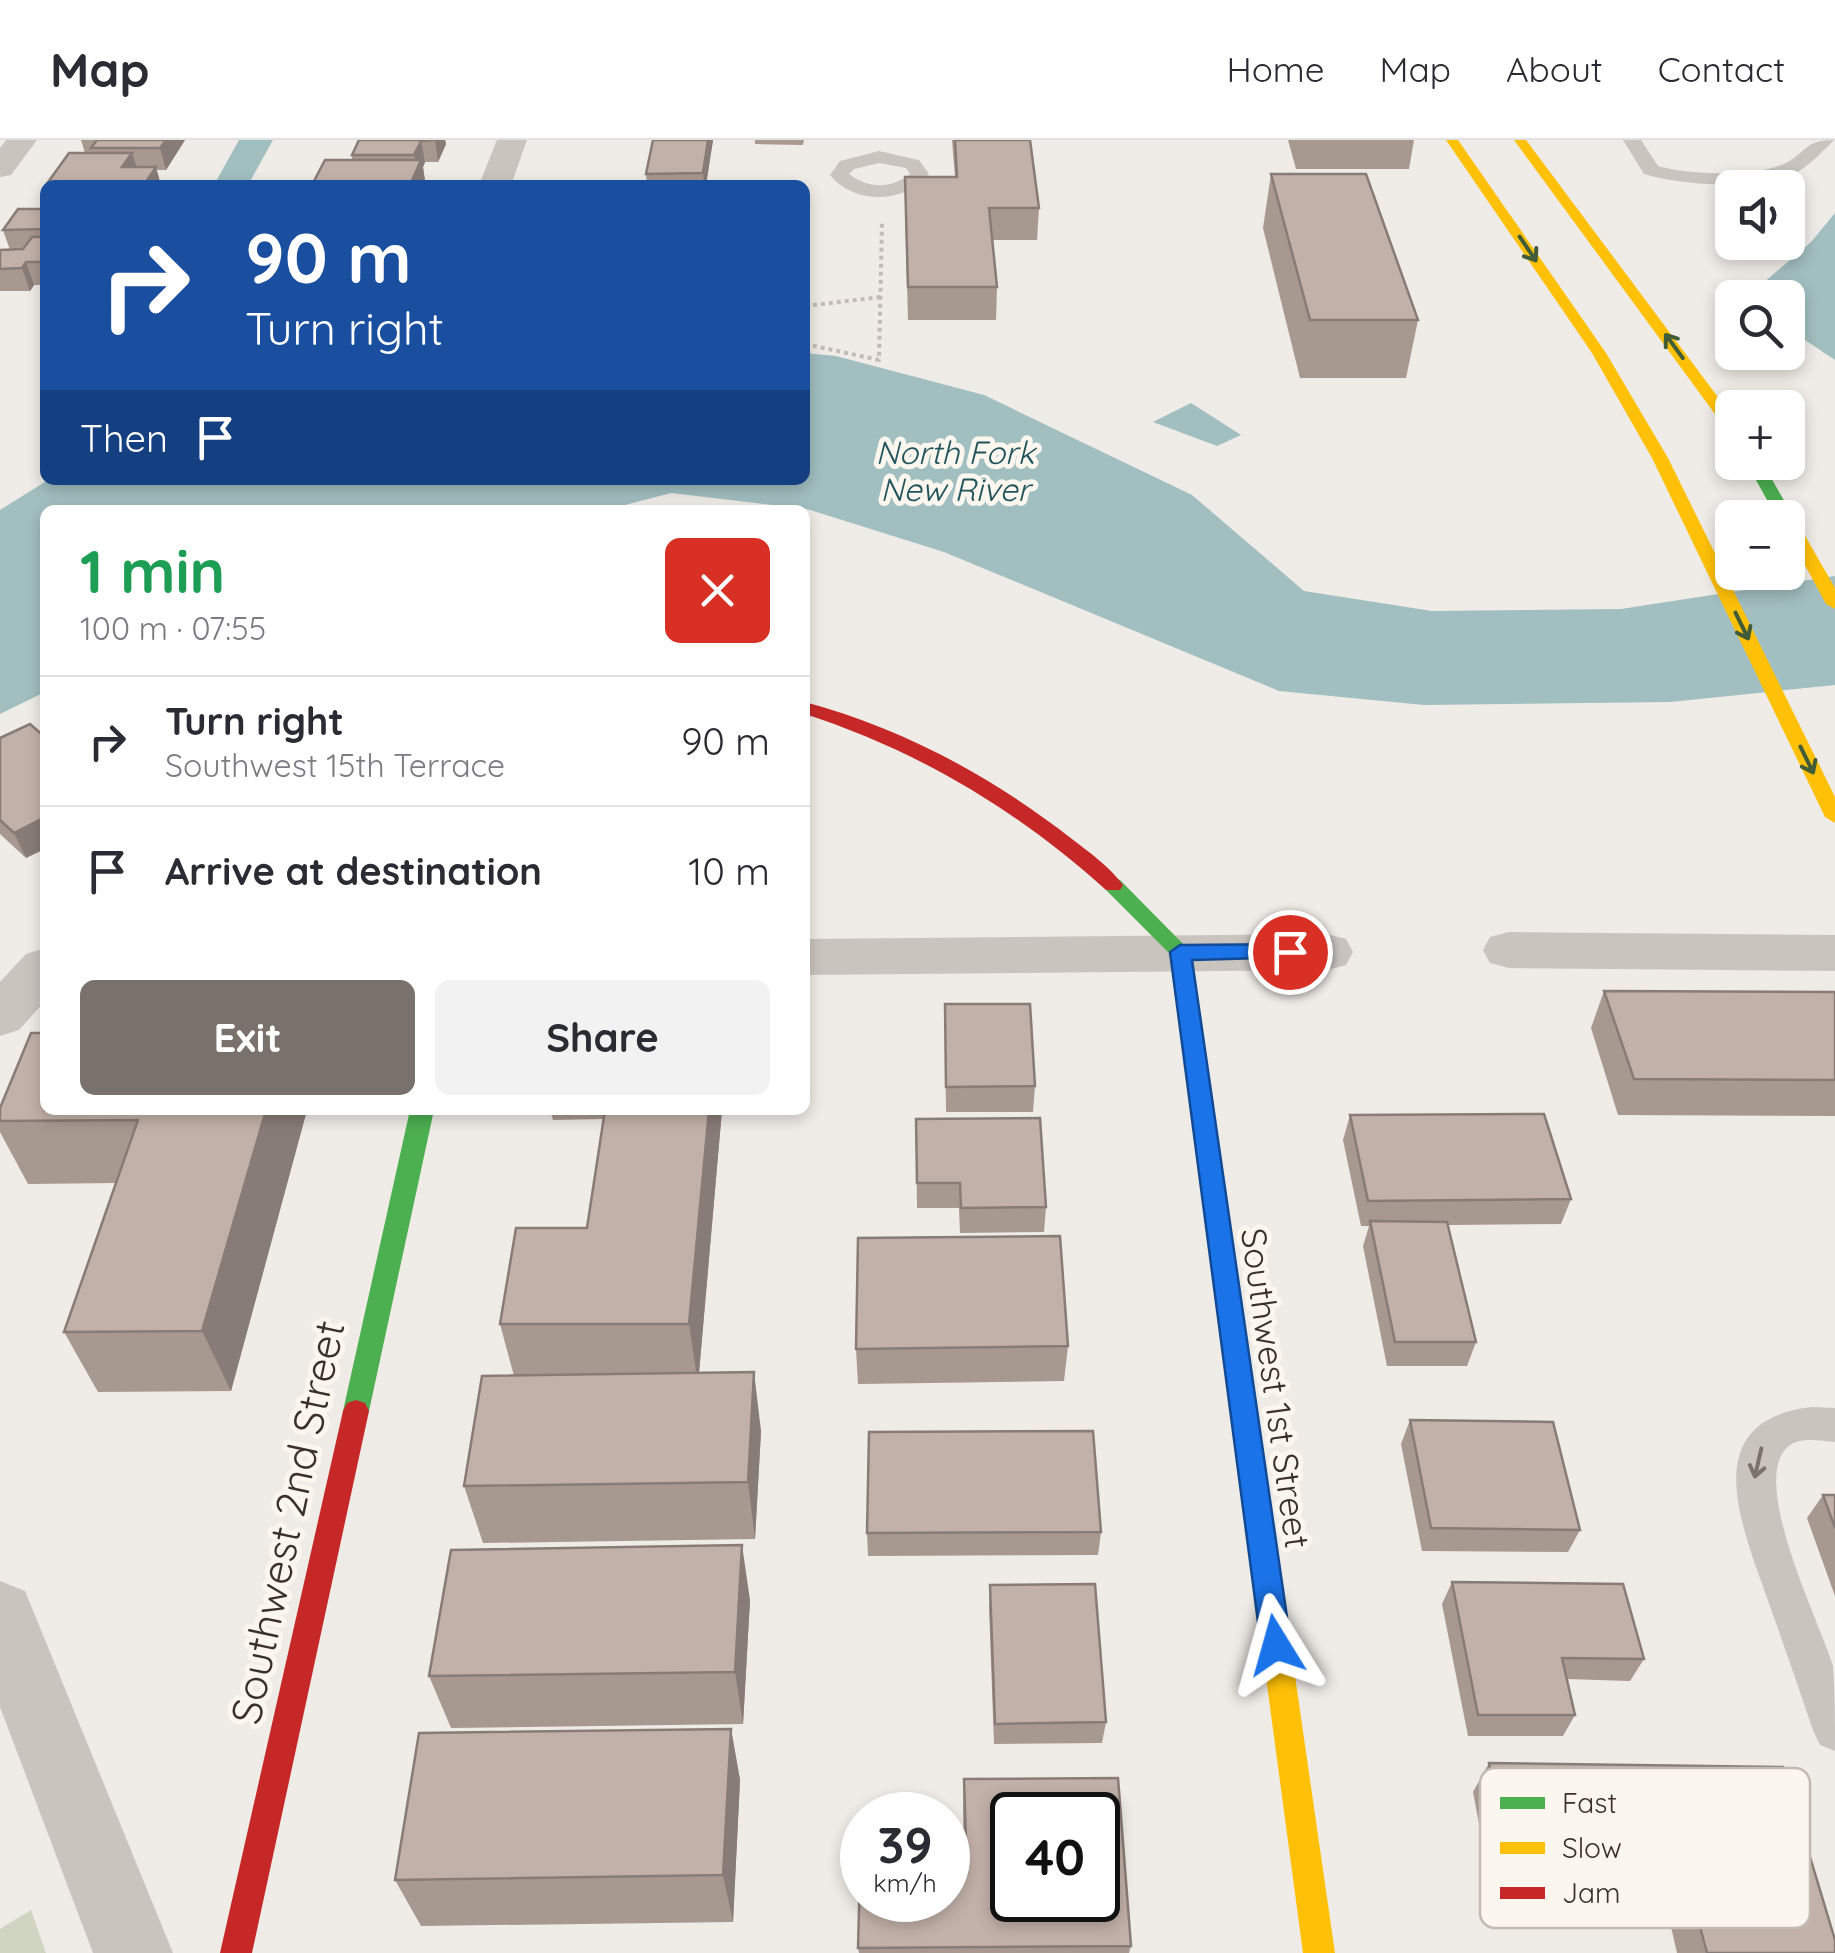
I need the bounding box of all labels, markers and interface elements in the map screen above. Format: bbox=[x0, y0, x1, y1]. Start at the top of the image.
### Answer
text: Map bbox=[50, 39, 150, 99]
text: Home bbox=[1227, 47, 1325, 91]
text: Map bbox=[1380, 47, 1451, 91]
text: About bbox=[1506, 47, 1603, 91]
text: Contact bbox=[1658, 47, 1785, 91]
map controls bbox=[1715, 170, 1805, 590]
button: sound bbox=[1715, 170, 1805, 260]
text: 90 m bbox=[245, 213, 412, 301]
icon: right bbox=[80, 220, 210, 350]
one-way arrow bbox=[1517, 234, 1538, 262]
button: search bbox=[1715, 280, 1805, 370]
text: Turn right bbox=[245, 300, 444, 356]
one-way arrow bbox=[1664, 333, 1685, 360]
button: + bbox=[1715, 390, 1805, 480]
icon: arrive bbox=[188, 410, 243, 465]
text: Then bbox=[80, 414, 168, 462]
water label: North Fork New River bbox=[875, 432, 1037, 509]
button: − bbox=[1715, 500, 1805, 590]
text: 1 min bbox=[80, 533, 225, 608]
button: close bbox=[665, 538, 770, 643]
text: 100 m · 07:55 bbox=[80, 608, 266, 648]
one-way arrow bbox=[1733, 611, 1752, 640]
text: Turn right bbox=[165, 697, 344, 745]
icon: right bbox=[80, 714, 135, 769]
text: 90 m bbox=[681, 717, 770, 765]
one-way arrow bbox=[1799, 744, 1818, 774]
text: Southwest 15th Terrace bbox=[165, 745, 505, 785]
icon: arrive bbox=[80, 844, 135, 899]
text: Arrive at destination bbox=[165, 847, 542, 895]
text: 10 m bbox=[688, 847, 770, 895]
pin bbox=[1248, 910, 1333, 995]
icon: arrive bbox=[1263, 925, 1318, 980]
button: Exit bbox=[80, 980, 415, 1095]
button: Share bbox=[435, 980, 770, 1095]
street label: Southwest 1st Street bbox=[1232, 1225, 1320, 1551]
street label: Southwest 2nd Street bbox=[218, 1316, 356, 1728]
one-way arrow bbox=[1748, 1447, 1766, 1479]
position arrow bbox=[1224, 1593, 1328, 1697]
legend bbox=[1480, 1768, 1810, 1928]
text: Fast bbox=[1562, 1785, 1617, 1820]
speed limit sign: 40 bbox=[990, 1792, 1120, 1922]
text: 39 bbox=[877, 1813, 933, 1876]
text: Slow bbox=[1562, 1830, 1622, 1865]
text: km/h bbox=[873, 1867, 937, 1898]
text: Jam bbox=[1562, 1875, 1621, 1910]

